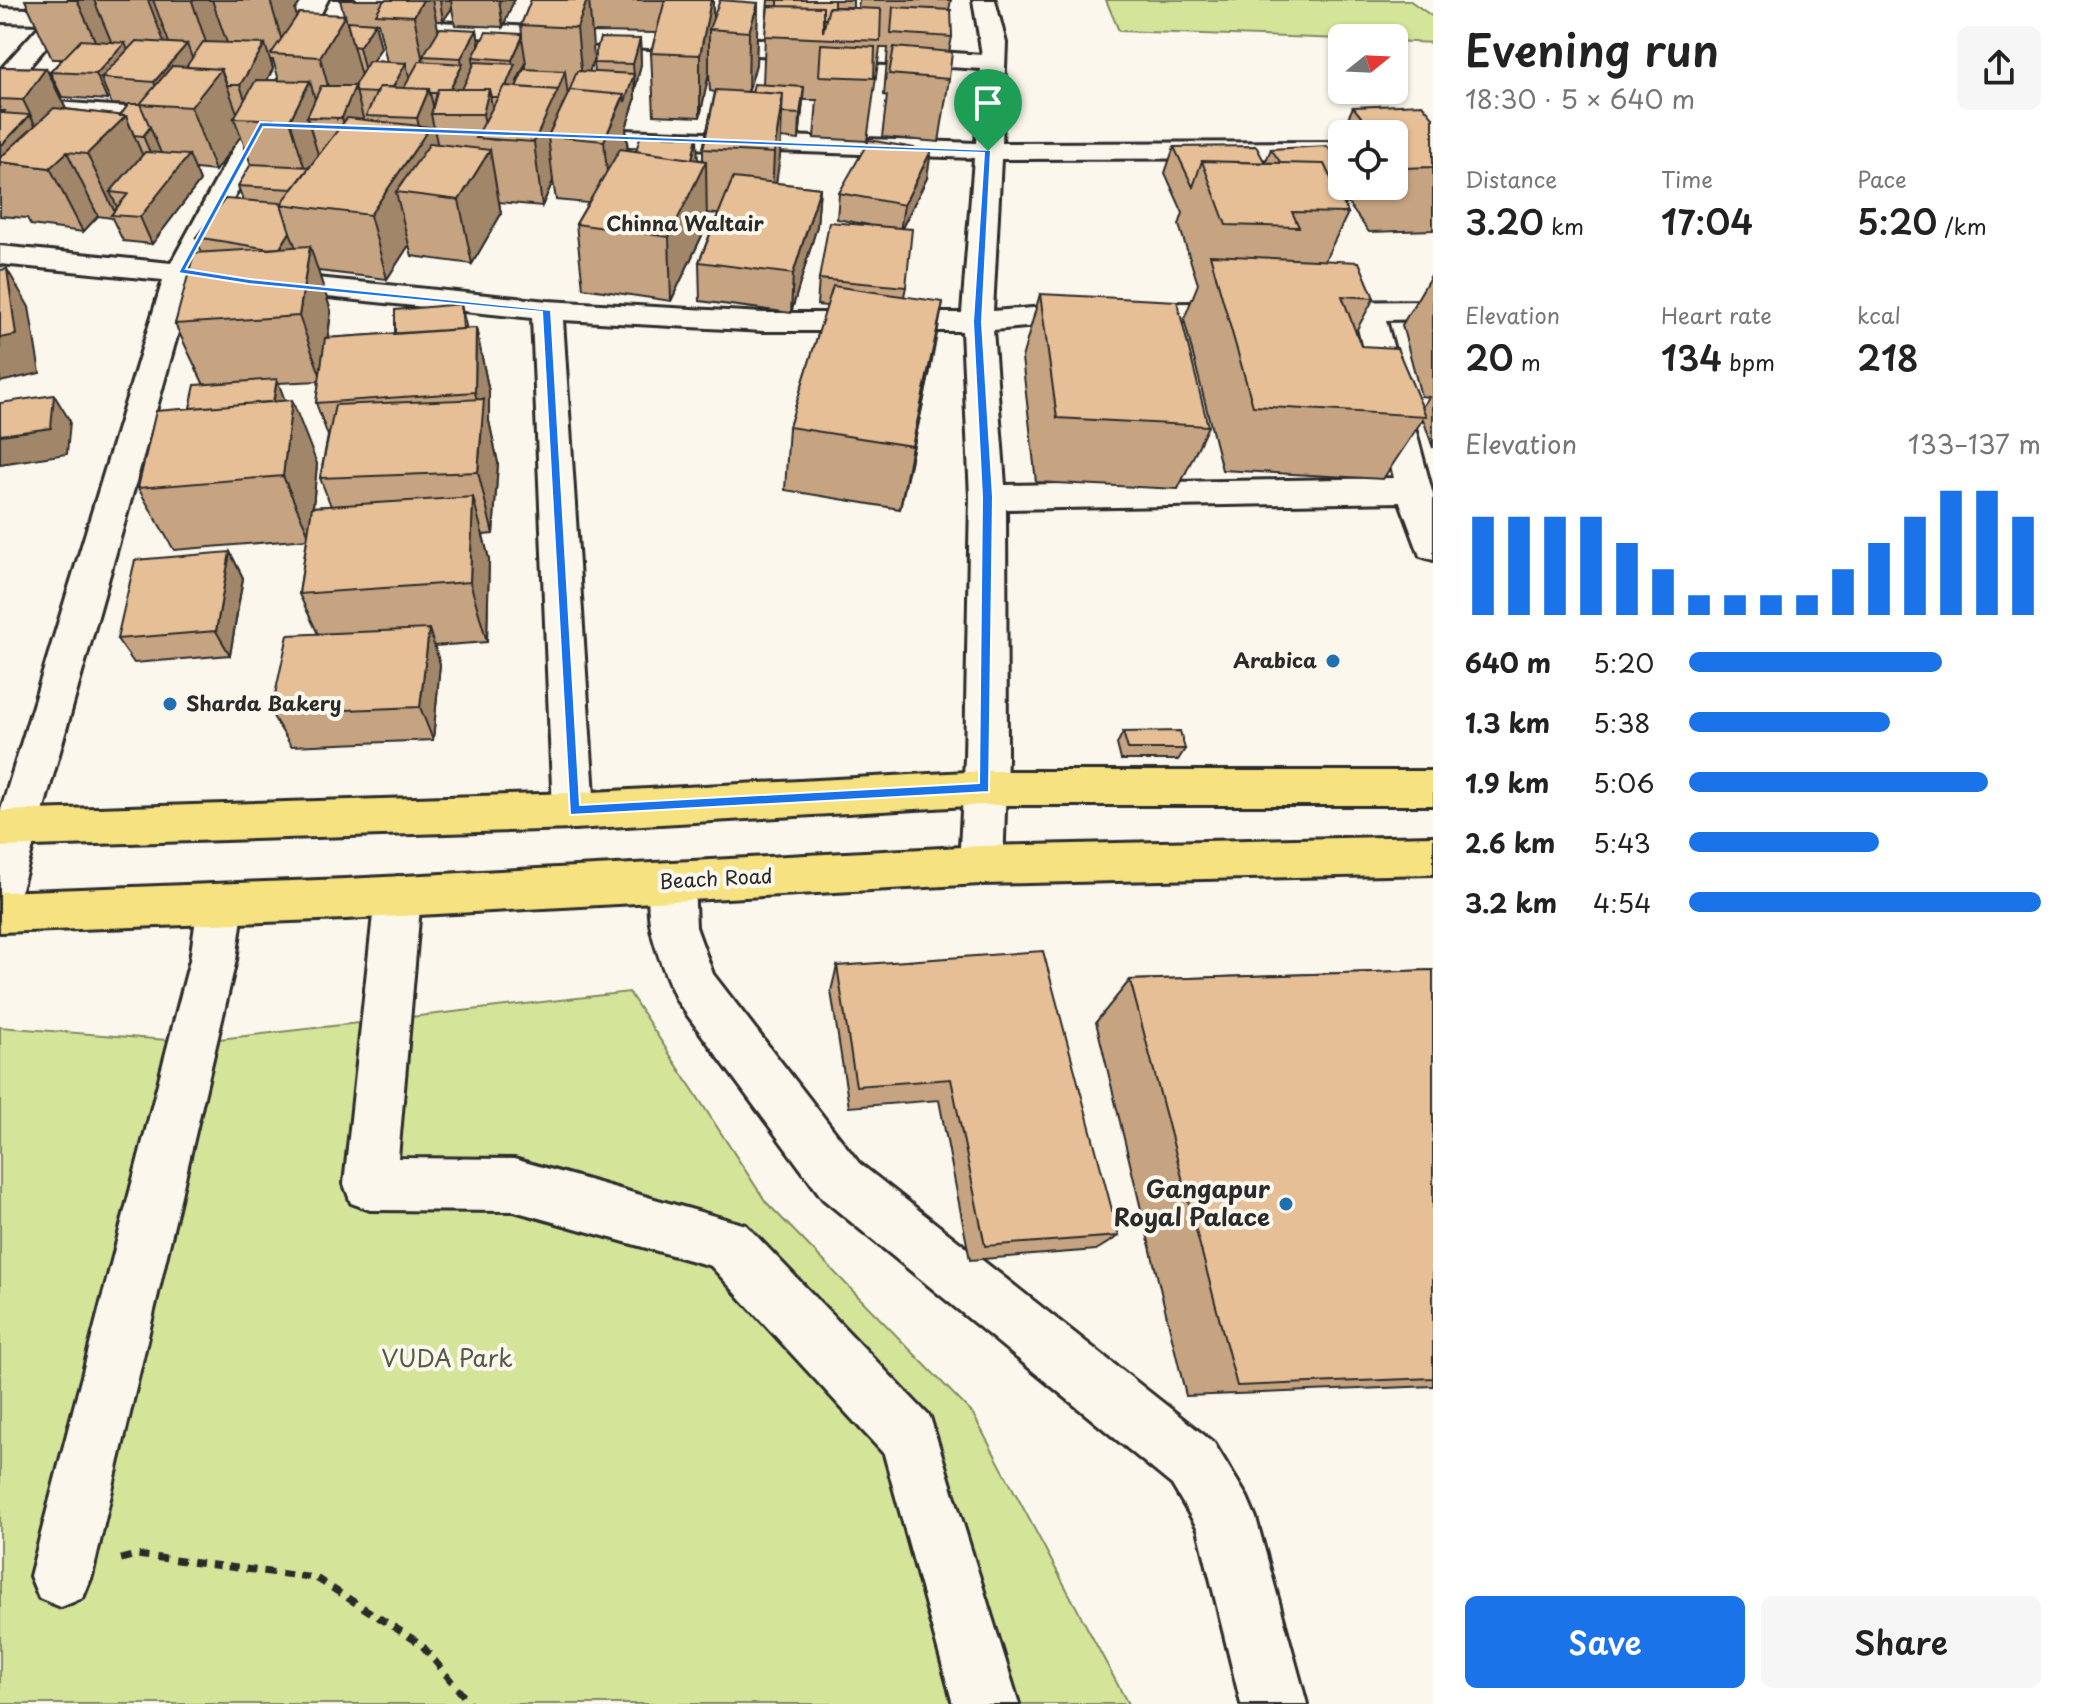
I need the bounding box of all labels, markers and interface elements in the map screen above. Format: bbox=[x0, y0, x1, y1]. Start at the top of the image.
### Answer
text: Evening run bbox=[1465, 16, 1719, 82]
north arrow bbox=[1328, 24, 1408, 104]
map controls bbox=[1328, 24, 1408, 200]
button: share bbox=[1957, 26, 2041, 110]
pin bbox=[954, 69, 1022, 151]
text: 18:30 · 5 × 640 m bbox=[1465, 79, 1695, 118]
icon: arrive bbox=[966, 81, 1010, 125]
button: locate bbox=[1328, 120, 1408, 200]
text: Distance bbox=[1465, 162, 1557, 195]
text: Time bbox=[1661, 162, 1713, 195]
text: Pace bbox=[1857, 162, 1907, 195]
text: 3.20 bbox=[1465, 195, 1544, 247]
text: 17:04 bbox=[1661, 195, 1753, 247]
text: 5:20 bbox=[1857, 195, 1937, 247]
district label: Chinna Waltair bbox=[606, 208, 764, 238]
text: km bbox=[1544, 209, 1584, 242]
text: /km bbox=[1937, 209, 1987, 242]
text: Elevation bbox=[1465, 298, 1560, 331]
text: Heart rate bbox=[1661, 298, 1772, 331]
text: kcal bbox=[1857, 298, 1901, 331]
text: 20 bbox=[1465, 331, 1514, 383]
text: 134 bbox=[1661, 331, 1722, 383]
text: 218 bbox=[1857, 331, 1919, 383]
text: m bbox=[1514, 345, 1541, 378]
text: bpm bbox=[1722, 345, 1775, 378]
text: Elevation bbox=[1465, 424, 1577, 463]
text: 133–137 m bbox=[1908, 424, 2041, 463]
text: 640 m bbox=[1465, 643, 1551, 682]
text: 5:20 bbox=[1593, 643, 1654, 682]
place label: Arabica bbox=[1233, 645, 1317, 675]
marker: Arabica bbox=[1324, 652, 1342, 670]
place label: Sharda Bakery bbox=[186, 688, 342, 718]
marker: Sharda Bakery bbox=[161, 695, 179, 713]
text: 1.3 km bbox=[1465, 703, 1550, 742]
text: 5:38 bbox=[1593, 703, 1651, 742]
text: 1.9 km bbox=[1465, 763, 1549, 802]
text: 5:06 bbox=[1593, 763, 1654, 802]
text: 2.6 km bbox=[1465, 823, 1555, 862]
text: 5:43 bbox=[1593, 823, 1651, 862]
street label: Beach Road bbox=[659, 860, 773, 896]
text: 3.2 km bbox=[1465, 883, 1557, 922]
text: 4:54 bbox=[1593, 883, 1652, 922]
place label: Gangapur Royal Palace bbox=[1114, 1170, 1271, 1234]
marker: Gangapur Royal Palace bbox=[1277, 1195, 1295, 1213]
park label: VUDA Park bbox=[381, 1339, 513, 1375]
button: Save bbox=[1465, 1596, 1745, 1688]
button: Share bbox=[1761, 1596, 2041, 1688]

